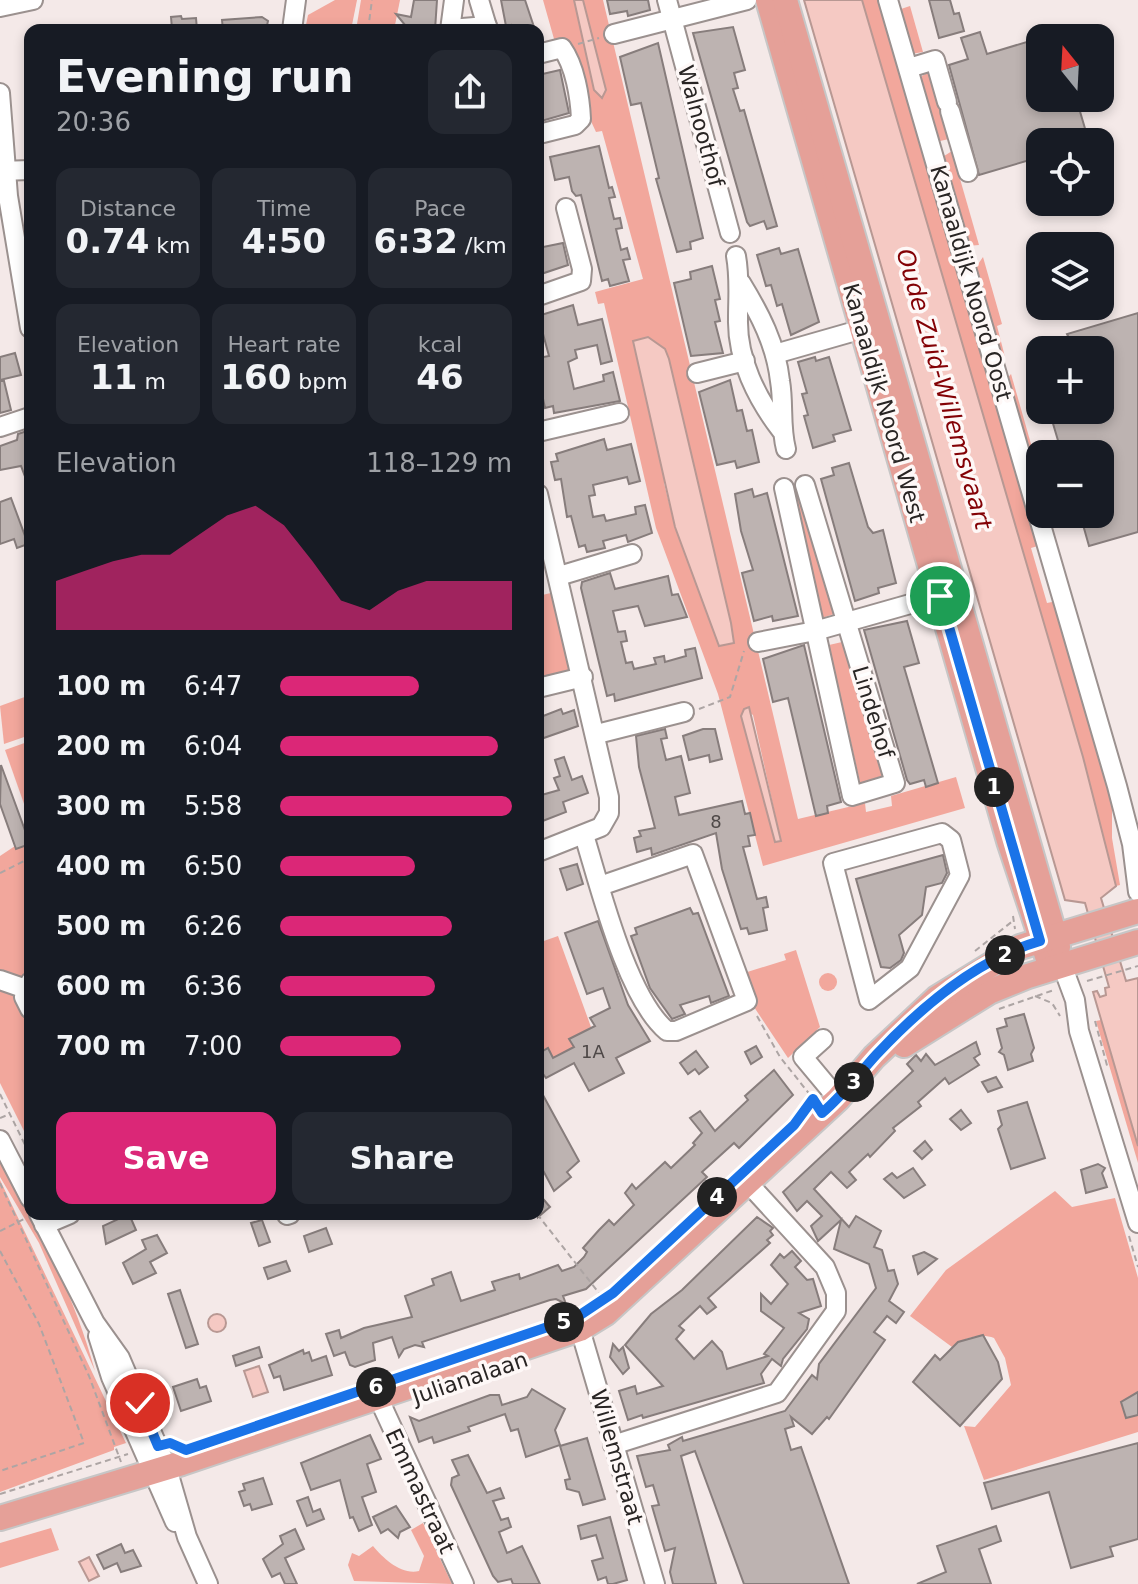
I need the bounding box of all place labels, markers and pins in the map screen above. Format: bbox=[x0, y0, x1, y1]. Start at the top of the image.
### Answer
pin bbox=[906, 562, 974, 630]
pin: 1 bbox=[974, 767, 1014, 807]
pin: 2 bbox=[985, 935, 1025, 975]
pin: 3 bbox=[834, 1062, 874, 1102]
pin: 4 bbox=[697, 1177, 737, 1217]
pin: 5 bbox=[544, 1302, 584, 1342]
pin: 6 bbox=[356, 1367, 396, 1407]
pin bbox=[106, 1369, 174, 1437]

